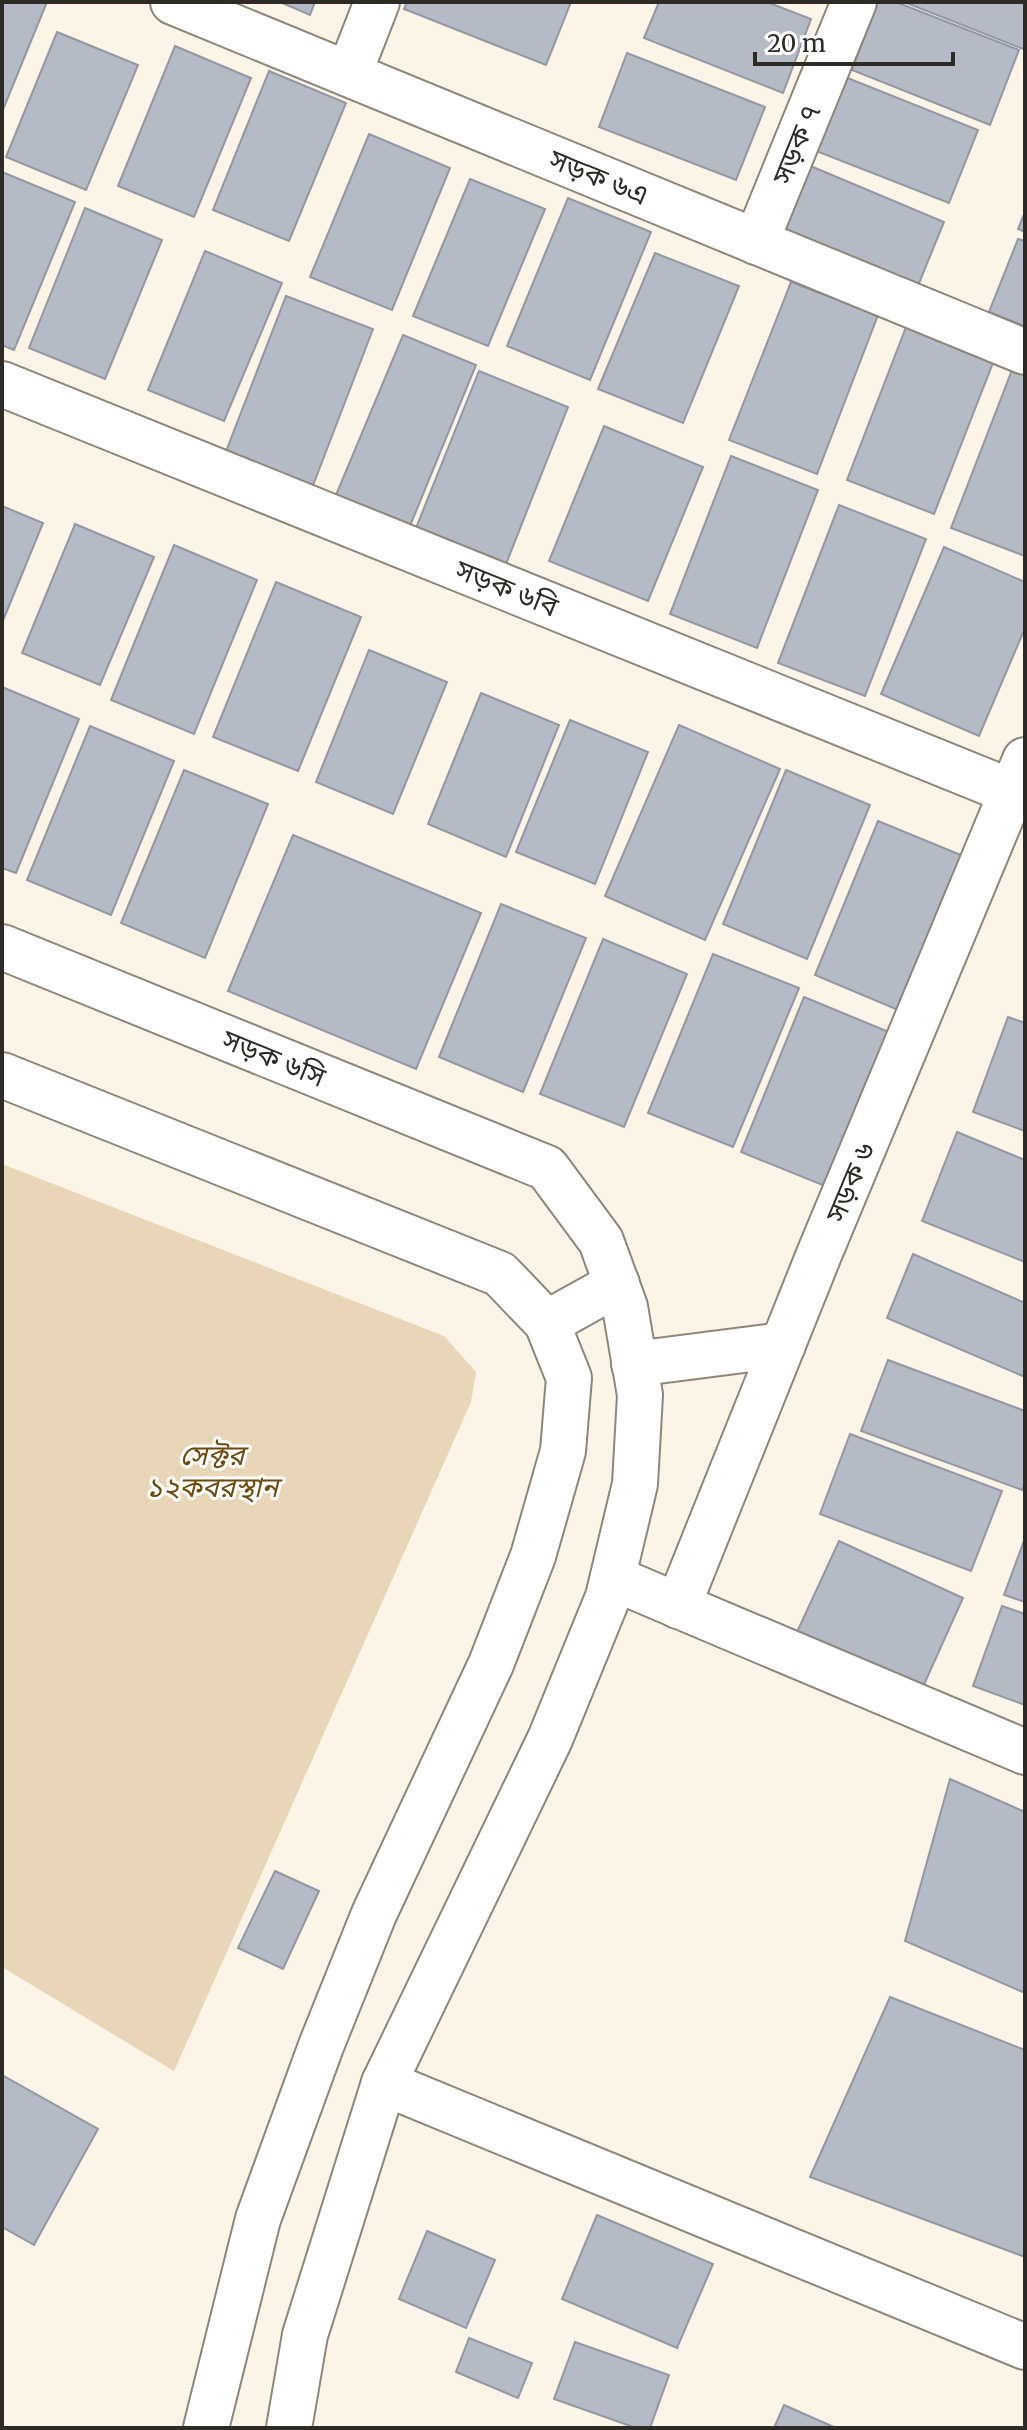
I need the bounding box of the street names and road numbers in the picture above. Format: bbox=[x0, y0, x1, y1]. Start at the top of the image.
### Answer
street label: সড়ক ৭ bbox=[763, 99, 828, 190]
street label: সড়ক ৬এ bbox=[543, 141, 654, 213]
street label: সড়ক ৬বি bbox=[450, 551, 564, 625]
street label: সড়ক ৬সি bbox=[216, 1021, 331, 1095]
street label: সড়ক ৬ bbox=[817, 1137, 883, 1228]

